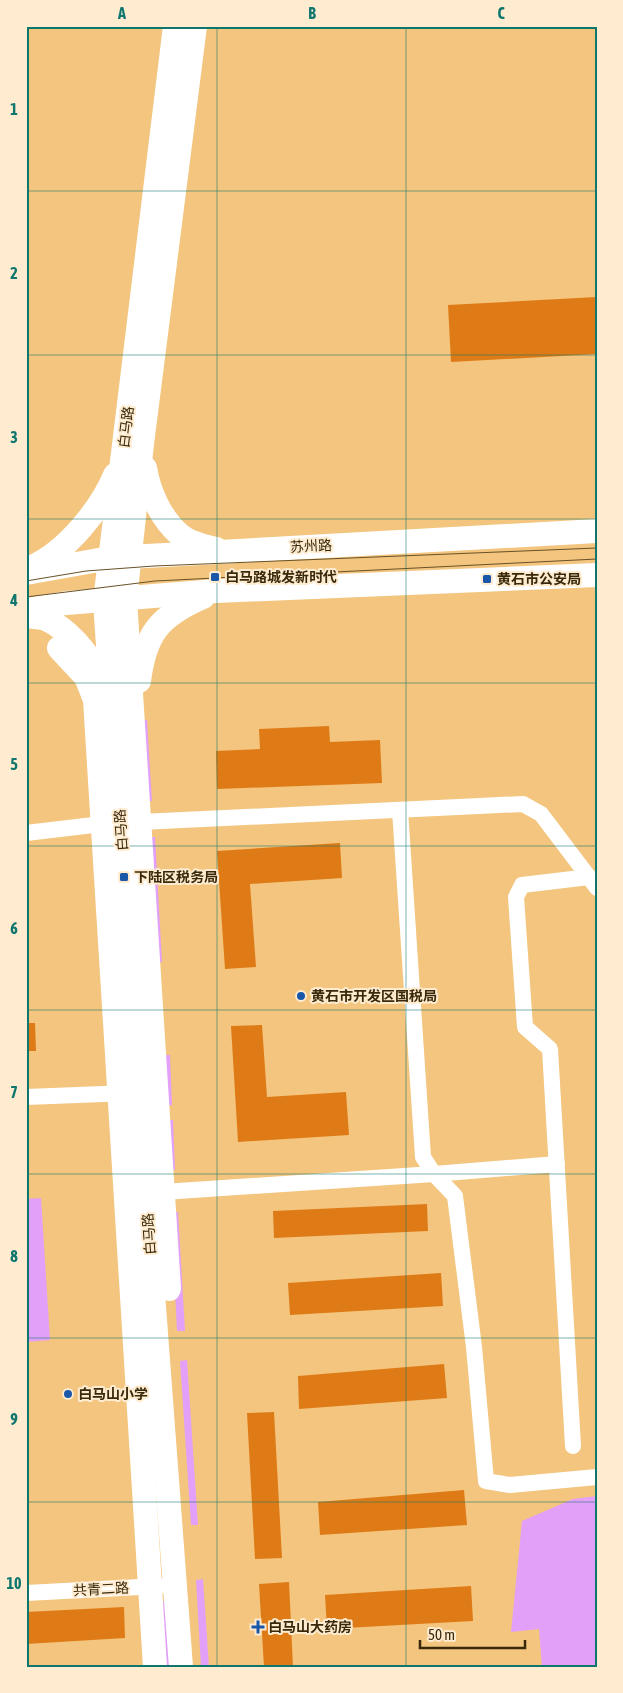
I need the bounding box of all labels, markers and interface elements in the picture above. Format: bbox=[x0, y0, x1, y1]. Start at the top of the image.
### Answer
text: A bbox=[117, 4, 126, 22]
text: B bbox=[308, 4, 316, 22]
text: C bbox=[497, 4, 505, 22]
text: 1 bbox=[10, 100, 18, 118]
text: 2 bbox=[10, 264, 18, 282]
street label: 白马路 bbox=[116, 405, 136, 449]
text: 3 bbox=[10, 428, 18, 446]
street label: 苏州路 bbox=[290, 537, 332, 555]
place label: 白马路城发新时代 bbox=[225, 569, 337, 585]
marker: 白马路城发新时代 bbox=[209, 571, 221, 583]
place label: 黄石市公安局 bbox=[497, 571, 581, 587]
marker: 黄石市公安局 bbox=[481, 573, 493, 585]
text: 4 bbox=[9, 591, 18, 609]
text: 5 bbox=[10, 755, 18, 773]
street label: 白马路 bbox=[112, 808, 130, 852]
place label: 下陆区税务局 bbox=[134, 869, 218, 885]
marker: 下陆区税务局 bbox=[118, 871, 130, 883]
text: 6 bbox=[10, 919, 18, 937]
place label: 黄石市开发区国税局 bbox=[311, 988, 437, 1004]
marker: 黄石市开发区国税局 bbox=[295, 990, 307, 1002]
text: 7 bbox=[10, 1083, 18, 1101]
street label: 白马路 bbox=[140, 1212, 158, 1256]
text: 8 bbox=[10, 1247, 18, 1265]
place label: 白马山小学 bbox=[78, 1386, 148, 1402]
marker: 白马山小学 bbox=[62, 1388, 74, 1400]
text: 9 bbox=[10, 1410, 18, 1428]
text: 10 bbox=[6, 1574, 22, 1592]
street label: 共青二路 bbox=[73, 1580, 129, 1598]
scale bar bbox=[420, 1618, 526, 1650]
place label: 白马山大药房 bbox=[268, 1619, 352, 1635]
marker: 白马山大药房 bbox=[252, 1621, 264, 1633]
text: 50 m bbox=[428, 1626, 455, 1643]

